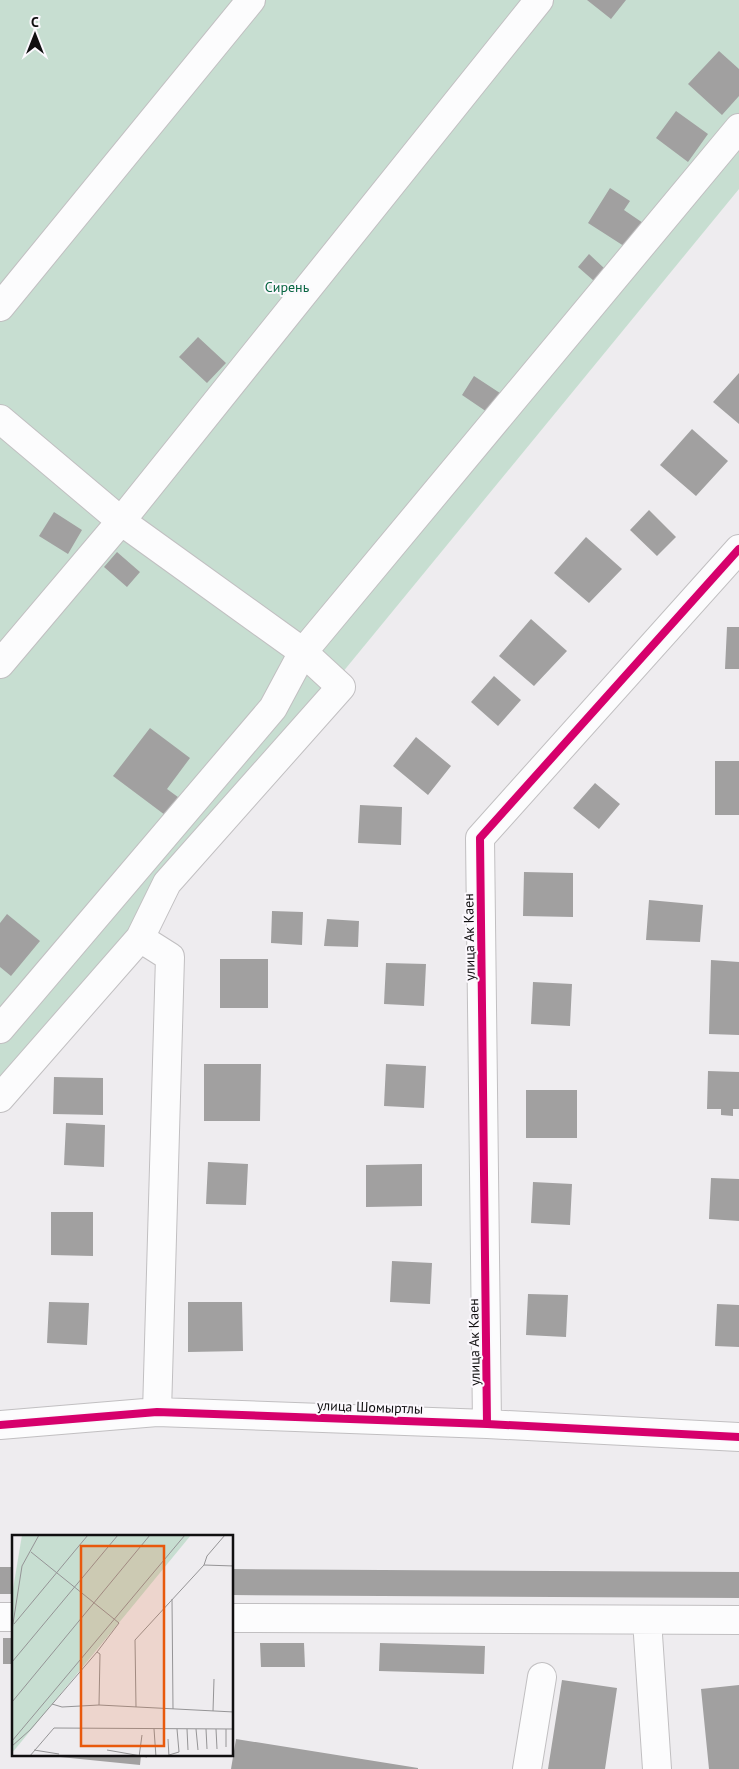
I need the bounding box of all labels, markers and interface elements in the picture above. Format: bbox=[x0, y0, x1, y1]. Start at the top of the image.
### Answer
north arrow bbox=[10, 10, 60, 60]
text: С bbox=[31, 13, 39, 31]
park label: Сирень bbox=[265, 278, 310, 296]
street label: улица Ак Каен bbox=[459, 893, 479, 981]
street label: улица Ак Каен bbox=[464, 1298, 484, 1386]
street label: улица Шомыртлы bbox=[317, 1396, 423, 1418]
inset map bbox=[12, 1535, 234, 1756]

